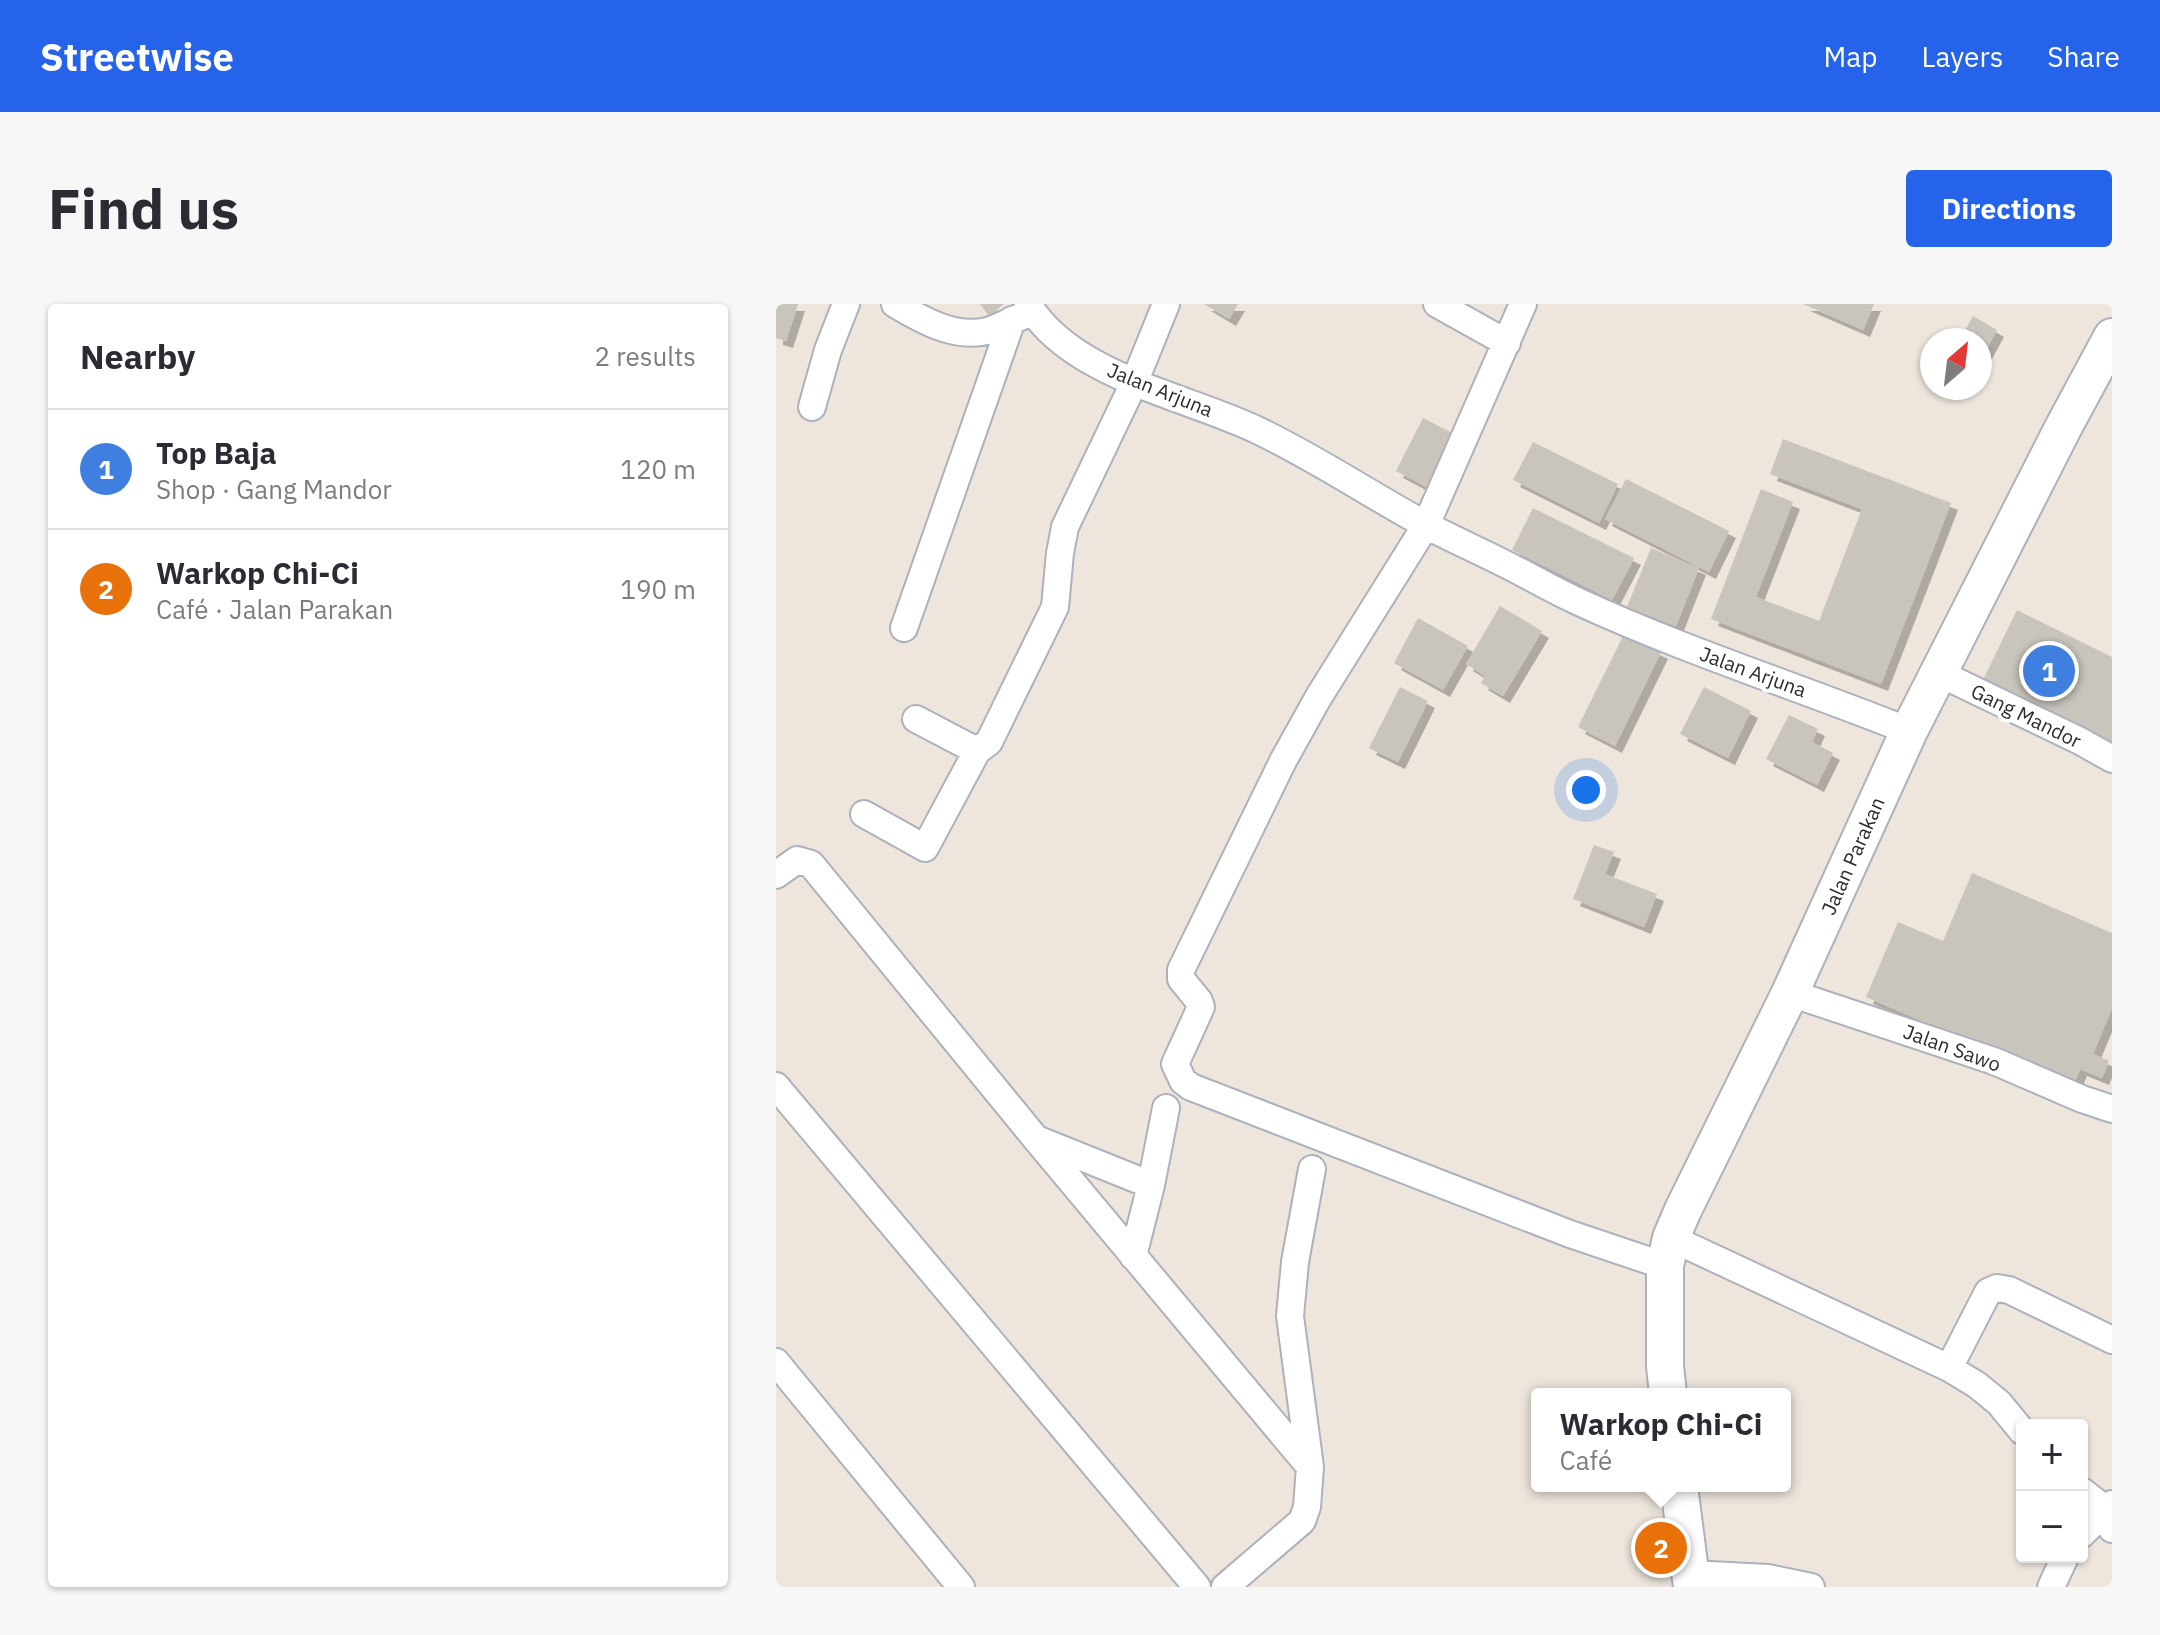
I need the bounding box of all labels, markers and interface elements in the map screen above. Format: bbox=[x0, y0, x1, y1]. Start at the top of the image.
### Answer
text: Streetwise bbox=[40, 32, 234, 81]
text: Map bbox=[1823, 38, 1877, 75]
text: Layers bbox=[1921, 38, 2003, 75]
text: Share bbox=[2047, 38, 2120, 75]
button: Directions bbox=[1906, 170, 2112, 247]
text: Find us bbox=[48, 172, 239, 244]
north arrow bbox=[1920, 328, 1992, 400]
text: Nearby bbox=[80, 334, 195, 378]
text: 2 results bbox=[594, 339, 696, 373]
street label: Jalan Arjuna bbox=[1103, 356, 1217, 423]
text: Top Baja bbox=[156, 433, 277, 472]
text: 1 bbox=[98, 452, 114, 486]
text: 120 m bbox=[620, 452, 696, 486]
text: Shop · Gang Mandor bbox=[156, 472, 392, 506]
text: Warkop Chi-Ci bbox=[156, 553, 359, 592]
text: 2 bbox=[98, 572, 114, 606]
text: 190 m bbox=[620, 572, 696, 606]
text: Café · Jalan Parakan bbox=[156, 592, 393, 626]
street label: Jalan Arjuna bbox=[1696, 640, 1811, 703]
pin: 1 bbox=[2023, 641, 2075, 701]
street label: Gang Mandor bbox=[1967, 677, 2086, 754]
your location bbox=[1566, 770, 1606, 810]
street label: Jalan Parakan bbox=[1815, 793, 1891, 919]
street label: Jalan Sawo bbox=[1900, 1017, 2005, 1078]
popup bbox=[1531, 1388, 1791, 1492]
text: Warkop Chi-Ci bbox=[1560, 1404, 1762, 1443]
map controls bbox=[2016, 1419, 2088, 1563]
button: + bbox=[2016, 1419, 2088, 1491]
text: Café bbox=[1560, 1443, 1612, 1477]
button: − bbox=[2016, 1491, 2088, 1563]
pin: 2 bbox=[1635, 1518, 1687, 1578]

